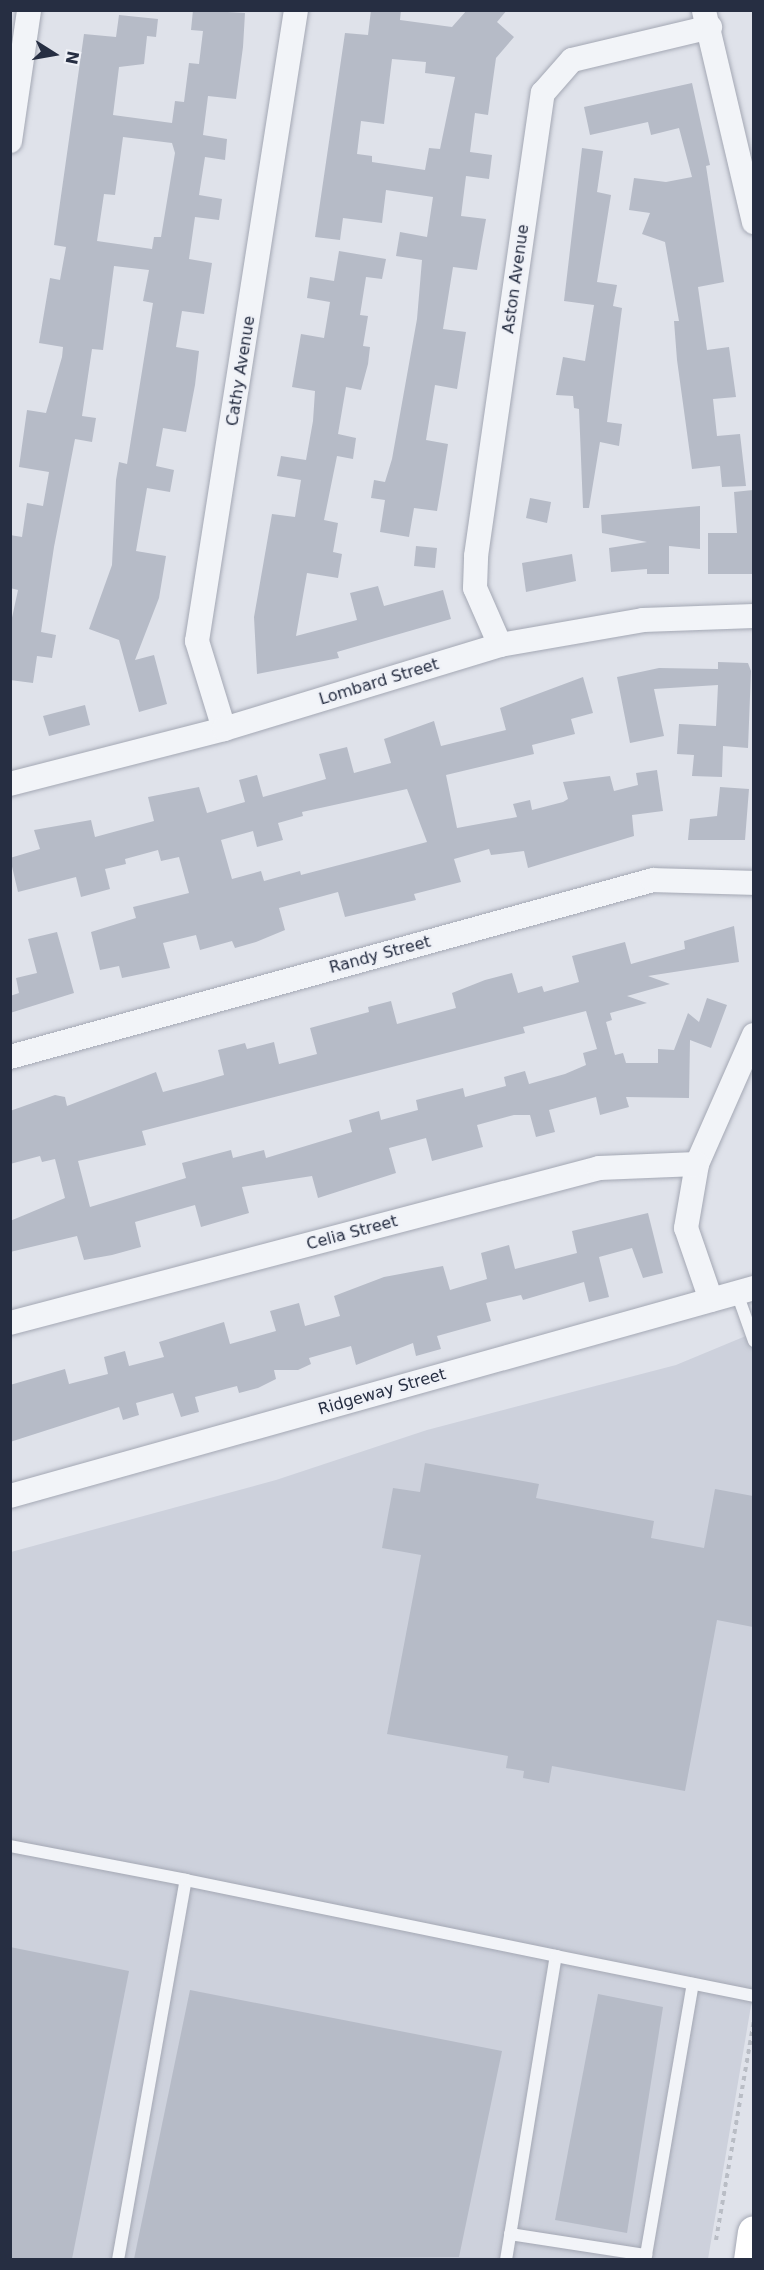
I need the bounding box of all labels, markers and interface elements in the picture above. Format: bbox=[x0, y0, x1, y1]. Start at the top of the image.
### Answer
north arrow bbox=[24, 24, 84, 84]
text: N bbox=[62, 49, 83, 66]
street label: Aston Avenue bbox=[499, 223, 533, 335]
street label: Cathy Avenue bbox=[223, 314, 259, 428]
street label: Lombard Street bbox=[317, 655, 441, 709]
street label: Randy Street bbox=[327, 932, 433, 978]
street label: Celia Street bbox=[304, 1212, 400, 1254]
street label: Ridgeway Street bbox=[316, 1365, 448, 1419]

